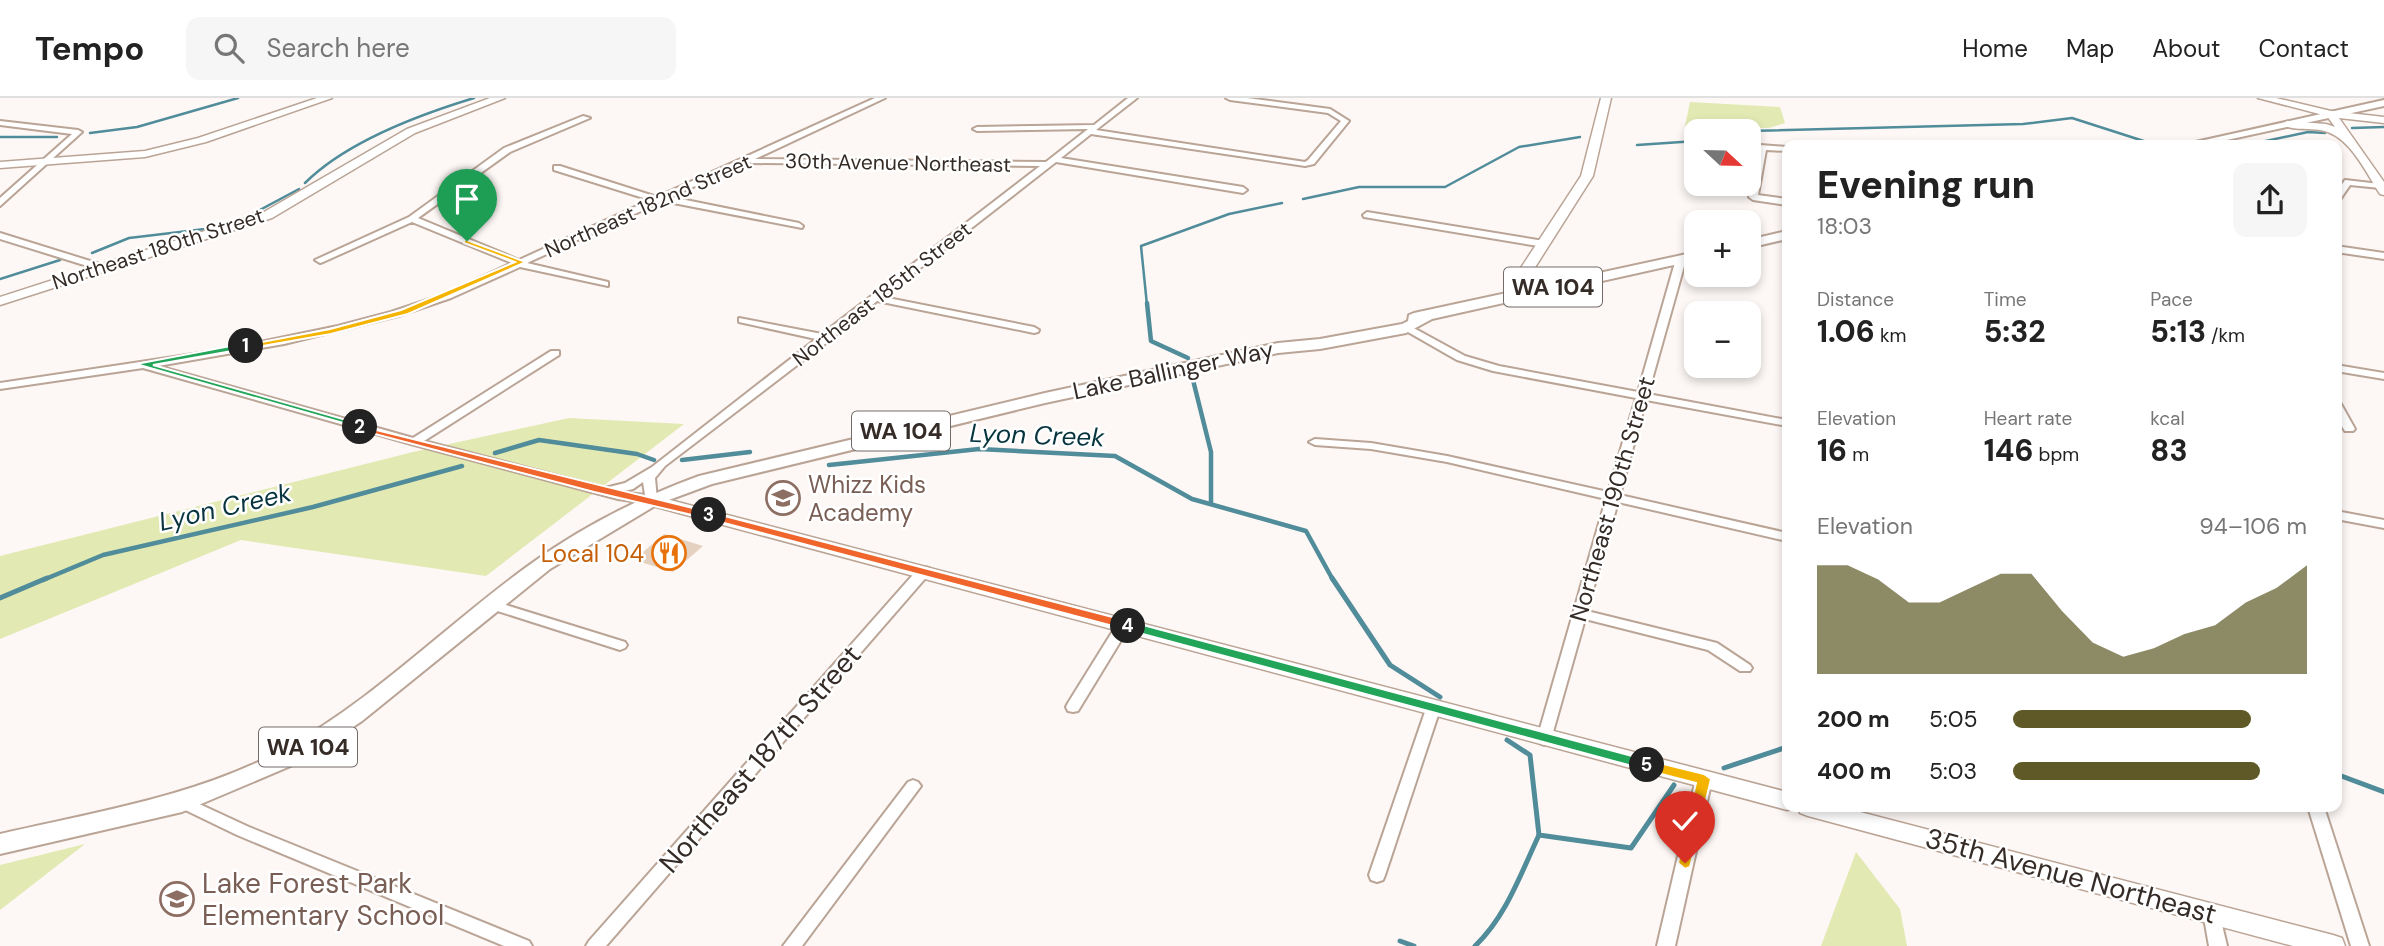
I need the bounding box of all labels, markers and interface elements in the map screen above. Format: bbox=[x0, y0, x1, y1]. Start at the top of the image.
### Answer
search box bbox=[186, 17, 676, 80]
text: Tempo bbox=[35, 27, 144, 70]
icon: search bbox=[210, 29, 248, 67]
text: Search here bbox=[266, 31, 410, 65]
text: Home bbox=[1962, 33, 2028, 64]
text: Map bbox=[2066, 33, 2114, 64]
text: About bbox=[2152, 33, 2221, 64]
text: Contact bbox=[2259, 33, 2349, 64]
north arrow bbox=[1684, 119, 1760, 196]
map controls bbox=[1684, 119, 1761, 378]
street label: 30th Avenue Northeast bbox=[785, 147, 1011, 179]
street label: Northeast 182nd Street bbox=[540, 148, 756, 264]
text: Evening run bbox=[1817, 160, 2035, 210]
button: share bbox=[2233, 163, 2307, 237]
pin bbox=[437, 169, 497, 241]
icon: arrive bbox=[448, 180, 486, 218]
street label: Northeast 180th Street bbox=[48, 201, 268, 297]
button: + bbox=[1684, 210, 1761, 287]
text: 18:03 bbox=[1817, 211, 1872, 241]
street label: Northeast 185th Street bbox=[787, 215, 977, 373]
road number: WA 104 bbox=[1504, 268, 1602, 306]
text: Distance bbox=[1817, 287, 1894, 312]
text: Time bbox=[1984, 287, 2027, 312]
text: Pace bbox=[2150, 287, 2193, 312]
button: − bbox=[1684, 301, 1761, 378]
text: 1.06 bbox=[1817, 312, 1875, 351]
text: 5:32 bbox=[1984, 312, 2046, 351]
text: 5:13 bbox=[2150, 312, 2206, 351]
text: km bbox=[1875, 323, 1906, 348]
text: /km bbox=[2206, 323, 2245, 348]
pin: 1 bbox=[229, 328, 264, 364]
text: 1 bbox=[242, 333, 249, 358]
street label: Lake Ballinger Way bbox=[1070, 334, 1276, 406]
street label: Northeast 190th Street bbox=[1562, 373, 1662, 625]
text: Elevation bbox=[1817, 406, 1896, 431]
text: Heart rate bbox=[1984, 406, 2072, 431]
text: kcal bbox=[2150, 406, 2185, 431]
pin: 2 bbox=[342, 410, 378, 444]
road number: WA 104 bbox=[852, 412, 950, 450]
text: 2 bbox=[354, 414, 365, 439]
water label: Lyon Creek bbox=[969, 416, 1106, 454]
text: 16 bbox=[1817, 431, 1847, 470]
text: 146 bbox=[1984, 431, 2033, 470]
text: 83 bbox=[2150, 431, 2188, 470]
text: m bbox=[1847, 442, 1869, 467]
text: bpm bbox=[2033, 442, 2079, 467]
place label: Whizz Kids Academy bbox=[808, 469, 926, 528]
water label: Lyon Creek bbox=[155, 475, 295, 539]
school or university icon: Whizz Kids Academy bbox=[764, 479, 802, 517]
pin: 3 bbox=[692, 498, 726, 532]
text: 3 bbox=[703, 502, 714, 527]
text: Elevation bbox=[1817, 511, 1913, 541]
text: 94–106 m bbox=[2199, 511, 2307, 541]
restaurant icon: Local 104 bbox=[650, 534, 688, 572]
place label: Local 104 bbox=[541, 538, 644, 569]
pin: 4 bbox=[1110, 608, 1146, 644]
text: 4 bbox=[1121, 613, 1134, 638]
street label: Northeast 187th Street bbox=[651, 637, 869, 881]
text: 200 m bbox=[1817, 704, 1890, 734]
text: 5:05 bbox=[1929, 704, 1977, 734]
road number: WA 104 bbox=[259, 727, 357, 766]
pin: 5 bbox=[1630, 748, 1664, 782]
text: 5 bbox=[1641, 752, 1652, 777]
text: 400 m bbox=[1817, 756, 1891, 786]
text: 5:03 bbox=[1929, 756, 1977, 786]
pin bbox=[1655, 791, 1715, 863]
icon: check bbox=[1666, 802, 1704, 840]
street label: 35th Avenue Northeast bbox=[1921, 819, 2221, 933]
place label: Lake Forest Park Elementary School bbox=[202, 865, 444, 934]
school or university icon: Lake Forest Park Elementary School bbox=[158, 880, 196, 918]

